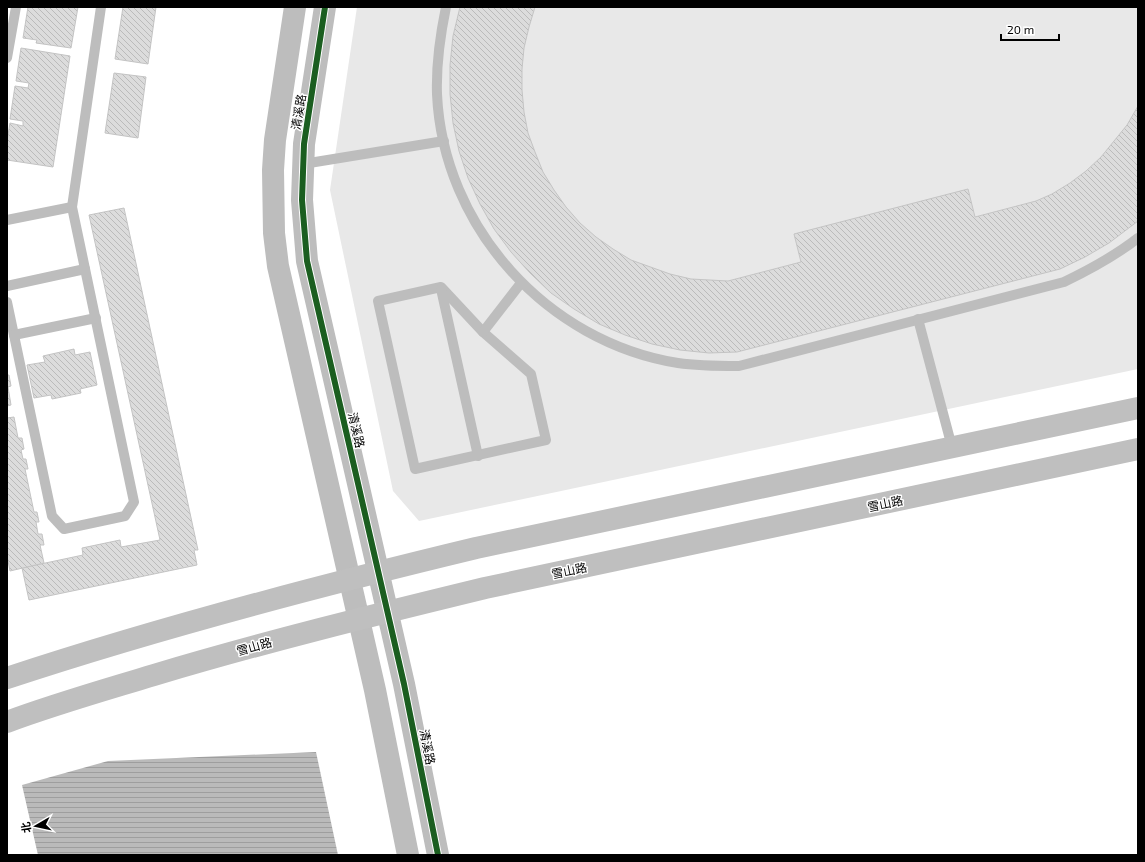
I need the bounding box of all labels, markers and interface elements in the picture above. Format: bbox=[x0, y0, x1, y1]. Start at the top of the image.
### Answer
scale bar bbox=[1001, 16, 1059, 42]
text: 20 m bbox=[1007, 22, 1034, 36]
street label: 清溪路 bbox=[288, 93, 308, 131]
street label: 清溪路 bbox=[346, 411, 368, 449]
street label: 雪山路 bbox=[866, 492, 904, 514]
street label: 雪山路 bbox=[550, 559, 588, 581]
street label: 雪山路 bbox=[235, 634, 273, 658]
street label: 清溪路 bbox=[418, 728, 438, 766]
north arrow bbox=[16, 806, 56, 846]
text: 北 bbox=[18, 821, 33, 834]

